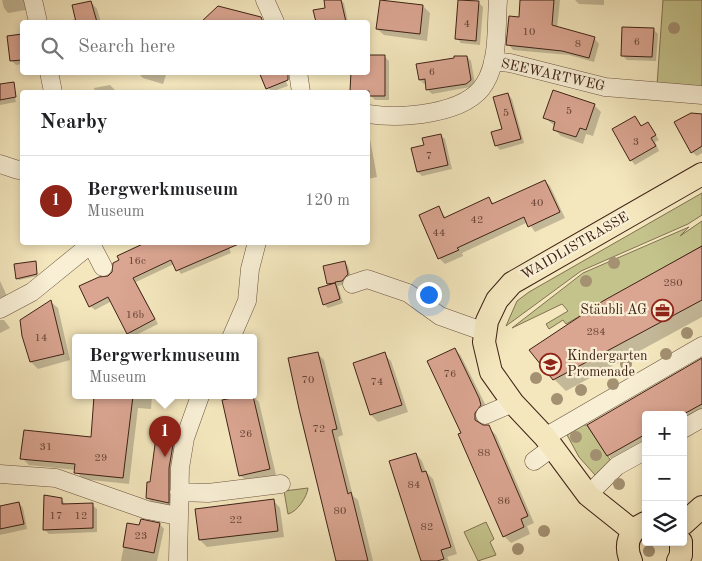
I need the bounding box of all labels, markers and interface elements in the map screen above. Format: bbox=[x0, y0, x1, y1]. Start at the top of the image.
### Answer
house number: 4 bbox=[464, 19, 470, 30]
search box bbox=[20, 20, 370, 75]
house number: 10 bbox=[523, 27, 535, 38]
icon: search bbox=[38, 34, 66, 62]
house number: 6 bbox=[634, 37, 640, 48]
text: Search here bbox=[78, 38, 175, 57]
house number: 8 bbox=[575, 39, 581, 50]
street label: SEEWARTWEG bbox=[500, 56, 606, 94]
house number: 6 bbox=[429, 67, 435, 78]
house number: 5 bbox=[566, 106, 572, 117]
house number: 5 bbox=[503, 108, 509, 119]
text: Nearby bbox=[40, 112, 108, 133]
house number: 3 bbox=[633, 137, 639, 148]
house number: 7 bbox=[426, 151, 432, 162]
text: Bergwerkmuseum bbox=[87, 181, 238, 200]
text: 1 bbox=[51, 193, 61, 209]
text: 120 m bbox=[305, 193, 350, 209]
house number: 40 bbox=[531, 198, 543, 209]
text: Museum bbox=[87, 204, 145, 220]
street label: WAIDLISTRASSE bbox=[519, 210, 631, 282]
house number: 42 bbox=[471, 215, 483, 226]
house number: 44 bbox=[433, 228, 445, 239]
house number: 16c bbox=[128, 256, 146, 267]
house number: 280 bbox=[663, 278, 683, 289]
your location bbox=[416, 282, 442, 308]
office icon: Stäubli AG bbox=[651, 298, 675, 322]
place label: Stäubli AG bbox=[580, 303, 647, 317]
house number: 16b bbox=[126, 310, 145, 321]
house number: 284 bbox=[586, 327, 606, 338]
house number: 14 bbox=[35, 333, 47, 344]
popup bbox=[72, 334, 257, 399]
text: Bergwerkmuseum bbox=[89, 347, 240, 366]
place label: Kindergarten Promenade bbox=[567, 349, 648, 379]
school or university icon: Kindergarten Promenade bbox=[539, 352, 563, 376]
house number: 76 bbox=[444, 369, 456, 380]
text: Museum bbox=[89, 370, 146, 386]
house number: 70 bbox=[302, 375, 314, 386]
house number: 74 bbox=[371, 377, 383, 388]
map controls bbox=[642, 411, 687, 546]
button: + bbox=[642, 411, 687, 456]
pin: 1 bbox=[149, 416, 181, 457]
house number: 72 bbox=[313, 424, 325, 435]
house number: 26 bbox=[240, 429, 252, 440]
house number: 31 bbox=[40, 442, 52, 453]
house number: 88 bbox=[478, 448, 490, 459]
house number: 29 bbox=[95, 453, 107, 464]
button: − bbox=[642, 456, 687, 501]
house number: 84 bbox=[408, 480, 420, 491]
house number: 86 bbox=[498, 496, 510, 507]
button: layers bbox=[642, 501, 687, 546]
house number: 80 bbox=[334, 506, 346, 517]
house number: 17 bbox=[50, 511, 62, 522]
house number: 12 bbox=[75, 511, 87, 522]
house number: 22 bbox=[230, 515, 242, 526]
house number: 82 bbox=[421, 522, 433, 533]
house number: 23 bbox=[135, 531, 147, 542]

